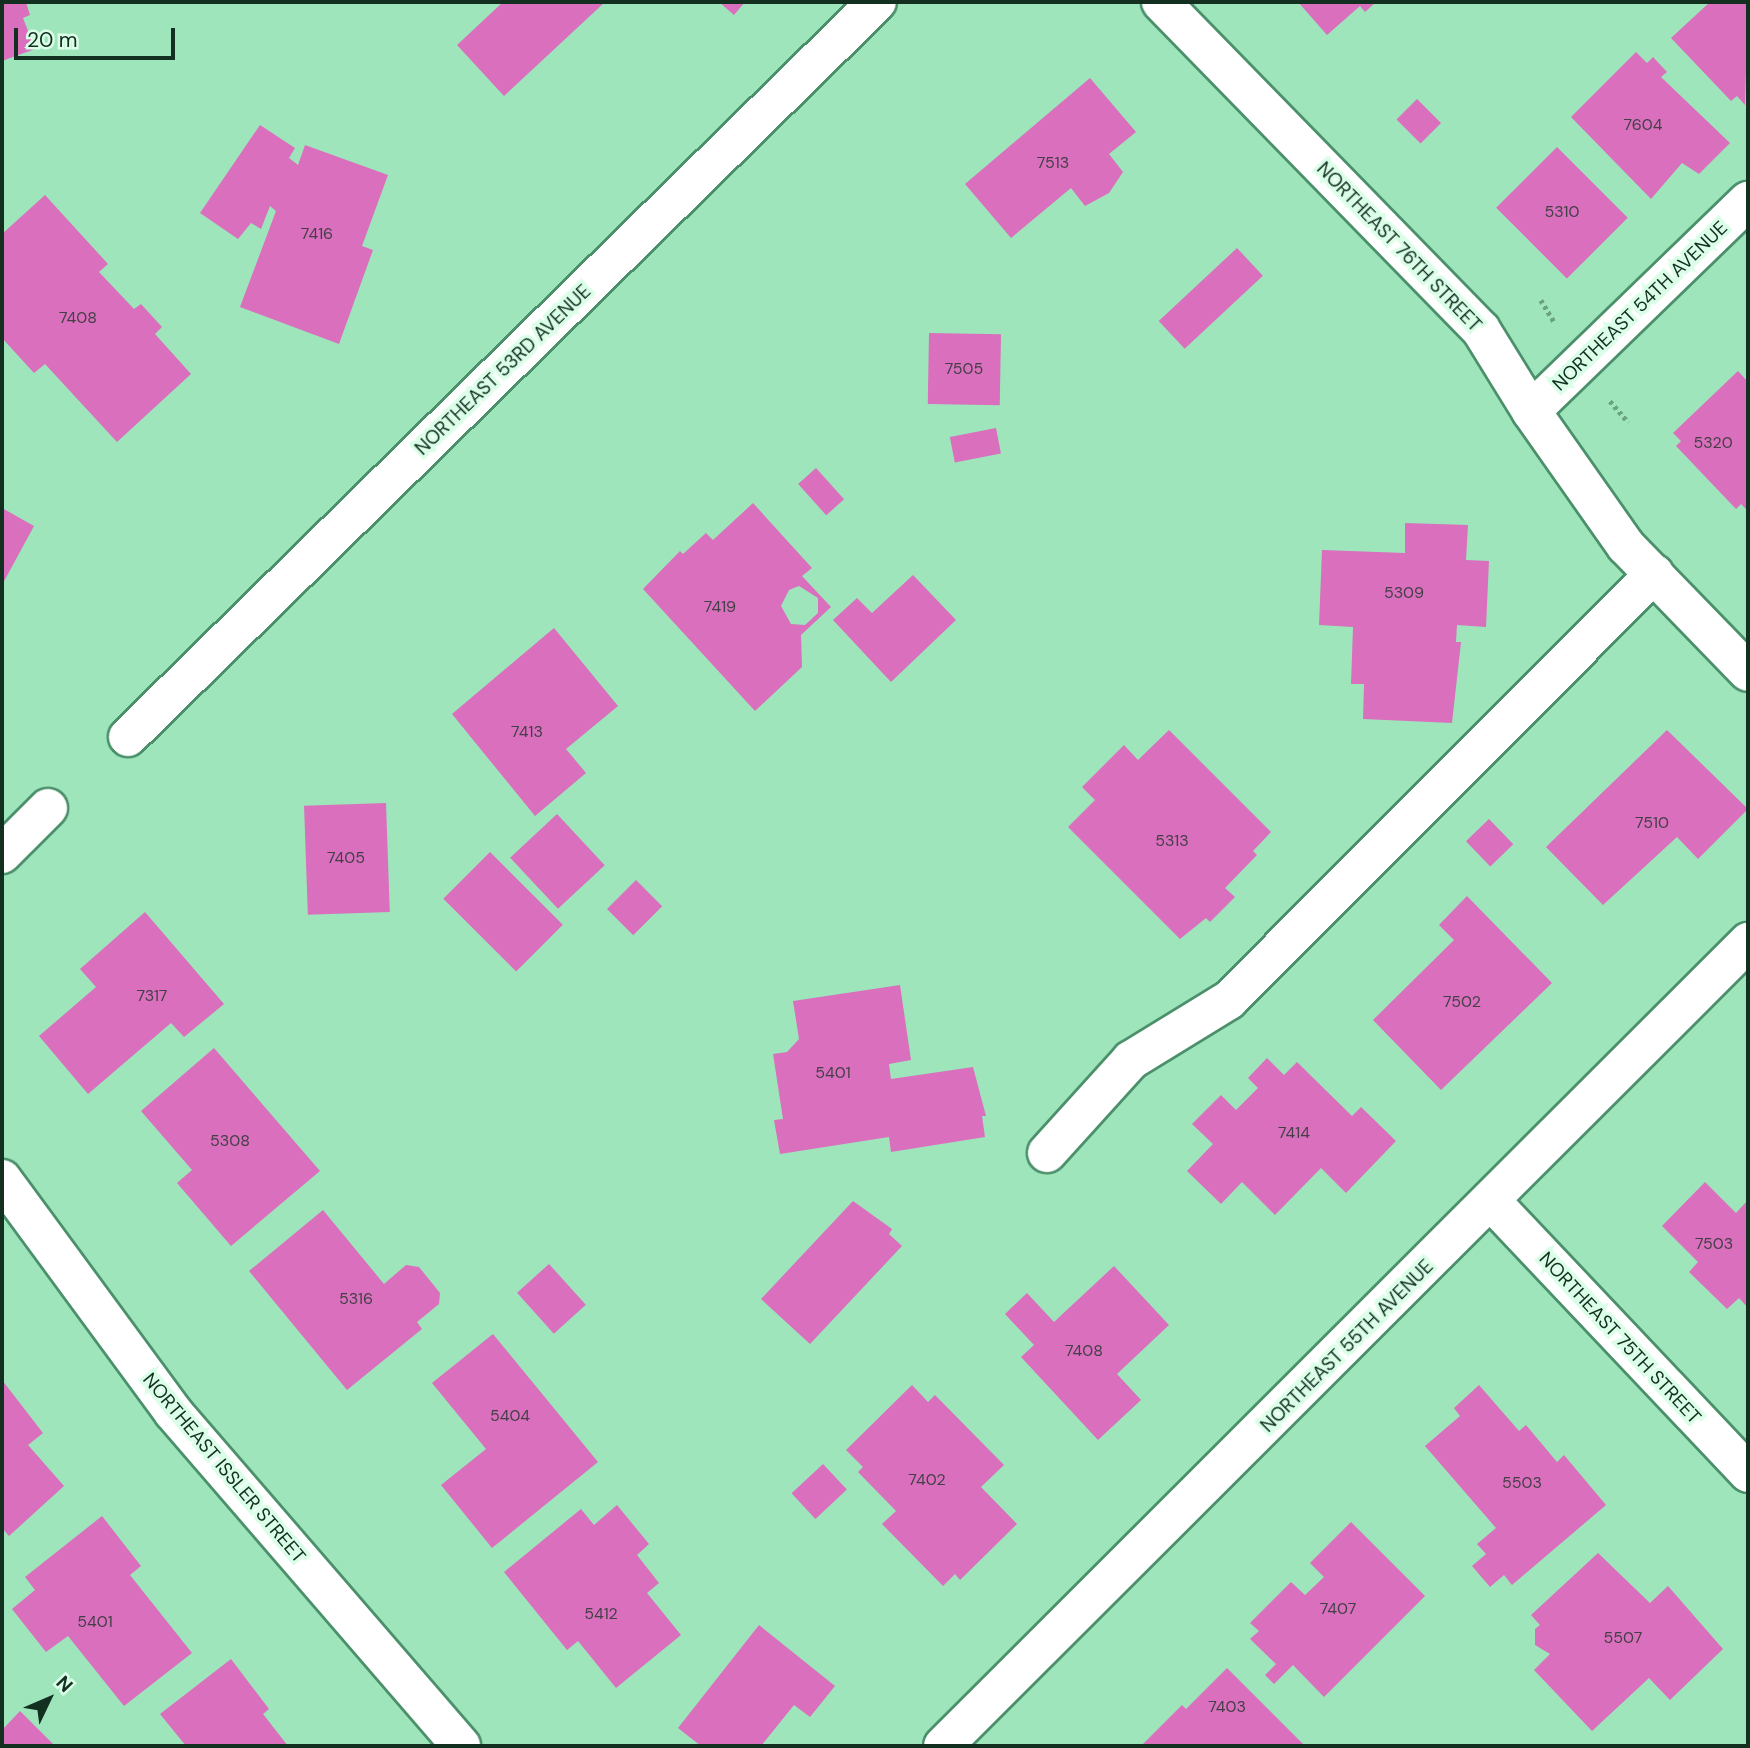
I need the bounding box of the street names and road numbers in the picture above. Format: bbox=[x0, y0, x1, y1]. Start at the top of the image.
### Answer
street label: NORTHEAST 76TH STREET bbox=[1312, 157, 1486, 337]
street label: NORTHEAST 54TH AVENUE bbox=[1548, 217, 1732, 395]
street label: NORTHEAST 53RD AVENUE bbox=[410, 280, 596, 460]
street label: NORTHEAST 75TH STREET bbox=[1534, 1247, 1706, 1429]
street label: NORTHEAST 55TH AVENUE bbox=[1256, 1255, 1438, 1437]
street label: NORTHEAST ISSLER STREET bbox=[138, 1368, 310, 1568]

